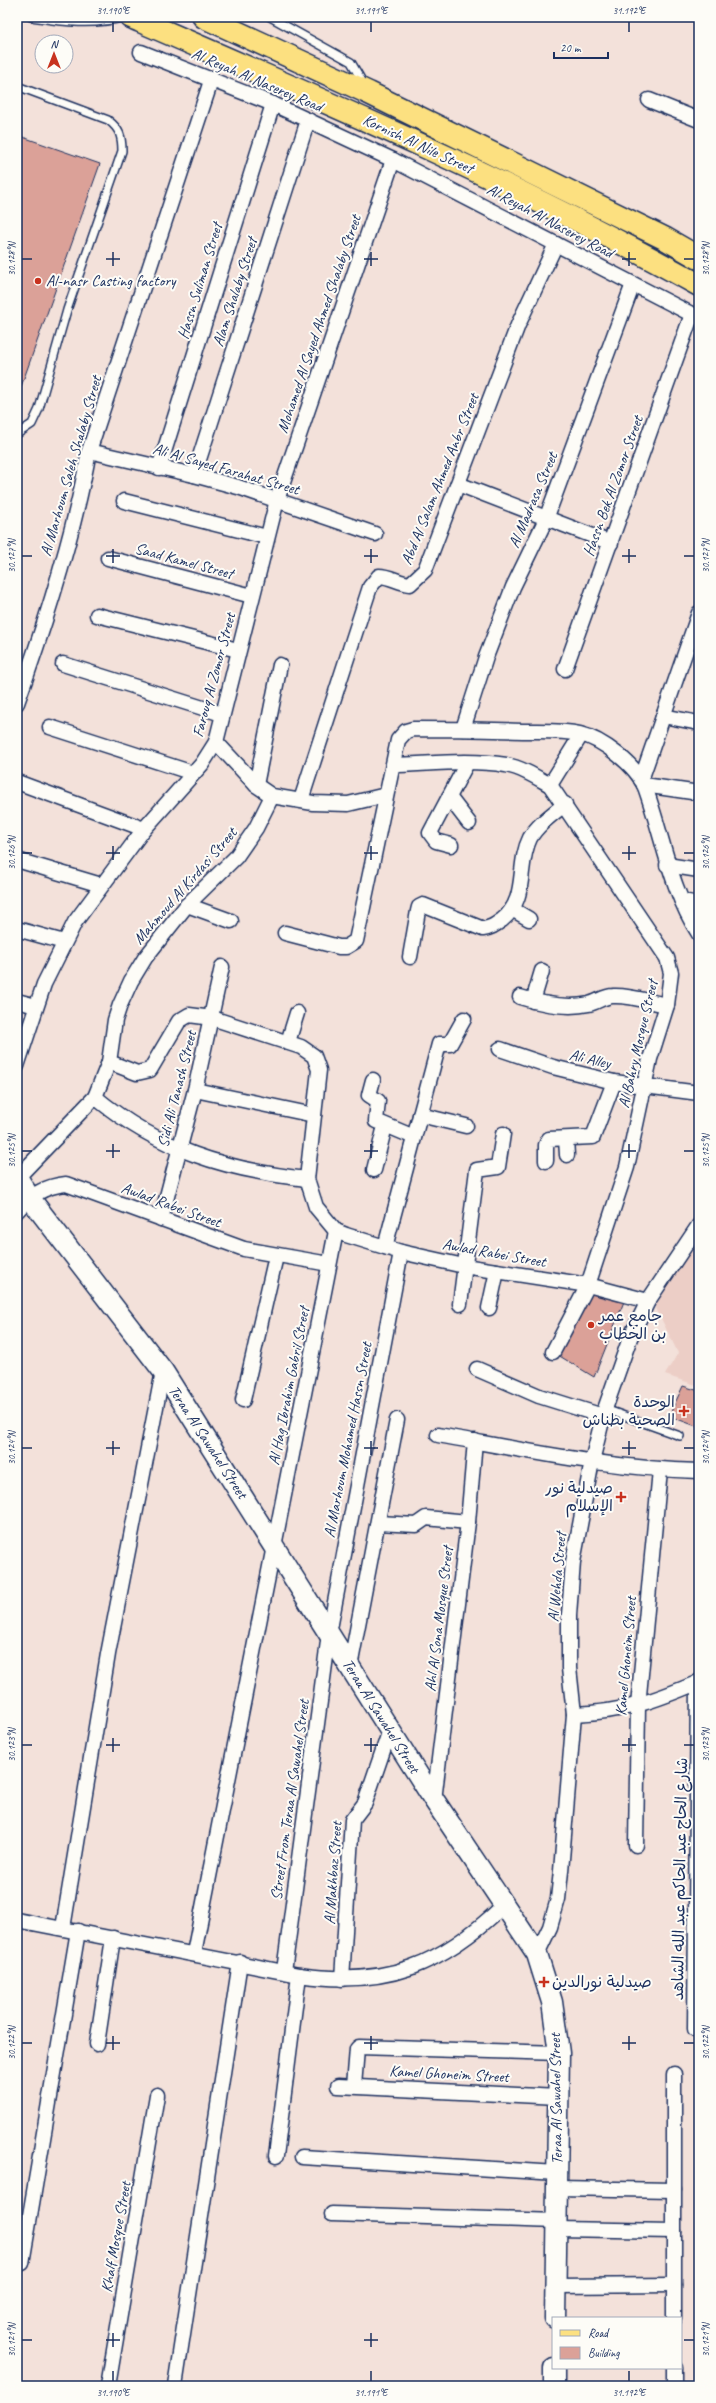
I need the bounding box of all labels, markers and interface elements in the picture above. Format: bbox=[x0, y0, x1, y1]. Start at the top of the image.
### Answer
text: 31.190°E bbox=[97, 4, 131, 17]
text: 31.191°E bbox=[355, 4, 389, 17]
text: 31.192°E bbox=[613, 4, 647, 17]
north arrow bbox=[34, 34, 74, 74]
scale bar bbox=[554, 34, 608, 60]
text: N bbox=[51, 37, 60, 51]
text: 20 m bbox=[560, 40, 582, 56]
street label: Al Reyah Al Naserey Road bbox=[189, 43, 328, 118]
street label: Kornish Al Nile Street bbox=[360, 110, 479, 179]
street label: Al Reyah Al Naserey Road bbox=[483, 179, 619, 264]
street label: Mohamed Al Sayed Ahmed Shalaby Street bbox=[272, 211, 366, 436]
street label: Hassn Suliman Street bbox=[173, 218, 228, 341]
street label: Alam Shalaby Street bbox=[208, 232, 263, 349]
text: 30.128°N bbox=[5, 240, 18, 276]
text: 30.128°N bbox=[699, 240, 712, 276]
place label: Al-nasr Casting factory bbox=[46, 271, 177, 291]
marker: Al-nasr Casting factory bbox=[33, 276, 43, 286]
street label: Al Marhoum Saleh Shalaby Street bbox=[36, 372, 107, 558]
street label: Abd Al Salam Ahmed Anbr Street bbox=[396, 389, 484, 568]
street label: Hassn Bek Al Zomor Street bbox=[578, 411, 648, 559]
street label: Ali Al Sayed Farahat Street bbox=[151, 439, 303, 500]
street label: Al Madrasa Street bbox=[504, 448, 563, 551]
text: 30.127°N bbox=[5, 537, 18, 573]
text: 30.127°N bbox=[699, 537, 712, 573]
street label: Saad Kamel Street bbox=[133, 538, 238, 584]
street label: Farouq Al Zomor Street bbox=[188, 609, 241, 739]
street label: Mahmoud Al Kirdasi Street bbox=[129, 822, 242, 949]
text: 30.126°N bbox=[5, 834, 18, 870]
text: 30.126°N bbox=[699, 834, 712, 870]
street label: Al Bahry Mosque Street bbox=[614, 975, 663, 1110]
street label: Sidi Ali Tanash Street bbox=[153, 1027, 202, 1149]
street label: Ali Alley bbox=[567, 1045, 614, 1074]
text: 30.125°N bbox=[5, 1132, 18, 1168]
text: 30.125°N bbox=[699, 1132, 712, 1168]
street label: Awlad Rabei Street bbox=[118, 1178, 225, 1233]
street label: Awlad Rabei Street bbox=[441, 1234, 549, 1272]
street label: Al Hag Ibrahim Gabril Street bbox=[264, 1303, 315, 1467]
place label: جامع عمر بن الخطاب bbox=[597, 1306, 666, 1344]
marker: جامع عمر بن الخطاب bbox=[586, 1320, 596, 1330]
street label: Al Marhoum Mohamed Hassn Street bbox=[319, 1339, 377, 1539]
street label: Teraa Al Sawahel Street bbox=[164, 1381, 253, 1504]
place label: الوحدة الصحية بطناش bbox=[583, 1392, 675, 1430]
marker: الوحدة الصحية بطناش bbox=[678, 1405, 690, 1417]
text: 30.124°N bbox=[5, 1429, 18, 1465]
text: 30.124°N bbox=[699, 1429, 712, 1465]
place label: صيدلية نور الإسلام bbox=[545, 1478, 613, 1518]
marker: صيدلية نور الإسلام bbox=[616, 1492, 626, 1502]
street label: Al Wehda Street bbox=[543, 1529, 571, 1623]
street label: Ahl Al Sona Mosque Street bbox=[420, 1543, 458, 1693]
street label: Kamel Ghoneim Street bbox=[611, 1594, 641, 1716]
street label: Teraa Al Sawahel Street bbox=[338, 1655, 425, 1778]
street label: Street From Teraa Al Sawahel Street bbox=[266, 1697, 314, 1902]
text: 30.123°N bbox=[5, 1726, 18, 1762]
text: 30.123°N bbox=[699, 1726, 712, 1762]
street label: شارع الحاج عبد الحاكم عبد الله الشاهد bbox=[668, 1757, 694, 2001]
street label: Al Makhbaz Street bbox=[319, 1819, 347, 1925]
place label: صيدلية نورالدين bbox=[552, 1972, 652, 1992]
marker: صيدلية نورالدين bbox=[539, 1977, 549, 1987]
text: 30.122°N bbox=[5, 2024, 18, 2060]
text: 30.122°N bbox=[699, 2024, 712, 2060]
street label: Teraa Al Sawahel Street bbox=[545, 2031, 567, 2165]
street label: Kamel Ghoneim Street bbox=[389, 2061, 511, 2087]
street label: Khalf Mosque Street bbox=[96, 2178, 136, 2294]
legend bbox=[552, 2317, 682, 2369]
text: 30.121°N bbox=[5, 2321, 18, 2357]
text: 30.121°N bbox=[699, 2321, 712, 2357]
text: Road bbox=[588, 2325, 610, 2341]
text: Building bbox=[588, 2345, 620, 2361]
text: 31.190°E bbox=[97, 2386, 131, 2399]
text: 31.191°E bbox=[355, 2386, 389, 2399]
text: 31.192°E bbox=[613, 2386, 647, 2399]

